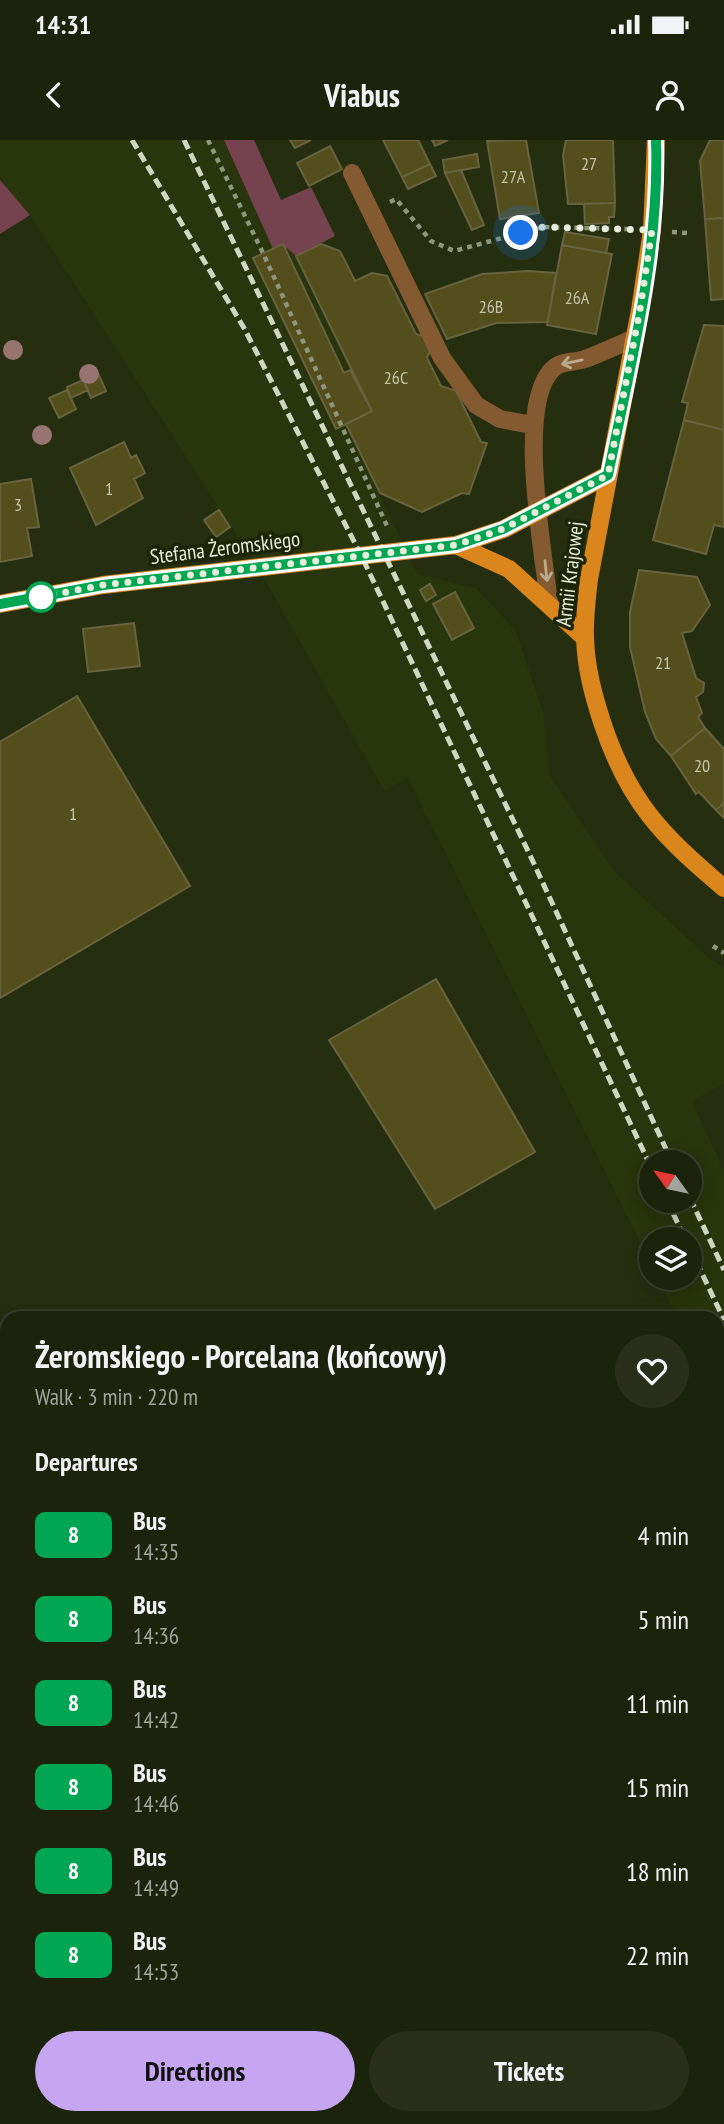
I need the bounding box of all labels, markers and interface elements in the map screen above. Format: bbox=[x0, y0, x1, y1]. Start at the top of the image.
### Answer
text: 14:31 bbox=[35, 8, 91, 41]
text: Viabus bbox=[324, 74, 400, 116]
icon: back bbox=[35, 76, 73, 114]
icon: person bbox=[651, 76, 689, 114]
house number: 27 bbox=[581, 152, 597, 175]
house number: 27A bbox=[501, 165, 526, 188]
your location bbox=[503, 215, 538, 250]
house number: 26A bbox=[565, 286, 590, 309]
house number: 26B bbox=[479, 295, 503, 318]
one-way arrow bbox=[561, 357, 583, 370]
house number: 26C bbox=[384, 366, 408, 389]
house number: 1 bbox=[105, 477, 113, 500]
house number: 3 bbox=[14, 493, 22, 516]
street label: Armii Krajowej bbox=[550, 520, 589, 628]
street label: Stefana Żeromskiego bbox=[148, 525, 301, 570]
one-way arrow bbox=[540, 559, 553, 581]
unlabelled marker bbox=[26, 582, 56, 612]
house number: 21 bbox=[655, 651, 671, 674]
house number: 20 bbox=[694, 754, 710, 777]
house number: 1 bbox=[69, 802, 77, 825]
north arrow bbox=[639, 1150, 702, 1213]
map controls bbox=[639, 1150, 702, 1290]
button: layers bbox=[639, 1227, 702, 1290]
text: Żeromskiego - Porcelana (końcowy) bbox=[35, 1334, 447, 1377]
button: heart bbox=[615, 1334, 689, 1408]
text: Walk · 3 min · 220 m bbox=[35, 1382, 198, 1411]
text: Departures bbox=[35, 1445, 138, 1478]
text: Bus bbox=[133, 1504, 166, 1537]
text: 8 bbox=[68, 1519, 79, 1550]
text: 4 min bbox=[638, 1519, 689, 1552]
text: 14:35 bbox=[133, 1537, 179, 1566]
text: Bus bbox=[133, 1588, 166, 1621]
text: 8 bbox=[68, 1603, 79, 1634]
text: 5 min bbox=[638, 1603, 689, 1636]
text: 14:36 bbox=[133, 1621, 179, 1650]
text: Bus bbox=[133, 1672, 166, 1705]
text: 8 bbox=[68, 1687, 79, 1718]
text: 11 min bbox=[626, 1687, 689, 1720]
text: 14:42 bbox=[133, 1705, 179, 1734]
text: Bus bbox=[133, 1756, 166, 1789]
text: 8 bbox=[68, 1771, 79, 1802]
text: 15 min bbox=[626, 1771, 689, 1804]
text: 14:46 bbox=[133, 1789, 179, 1818]
text: Bus bbox=[133, 1840, 166, 1873]
text: 8 bbox=[68, 1855, 79, 1886]
text: 18 min bbox=[626, 1855, 689, 1888]
text: 14:49 bbox=[133, 1873, 179, 1902]
text: Bus bbox=[133, 1924, 166, 1957]
text: 8 bbox=[68, 1939, 79, 1970]
text: 22 min bbox=[626, 1939, 689, 1972]
text: 14:53 bbox=[133, 1957, 179, 1986]
button: Directions bbox=[35, 2031, 355, 2111]
button: Tickets bbox=[369, 2031, 689, 2111]

